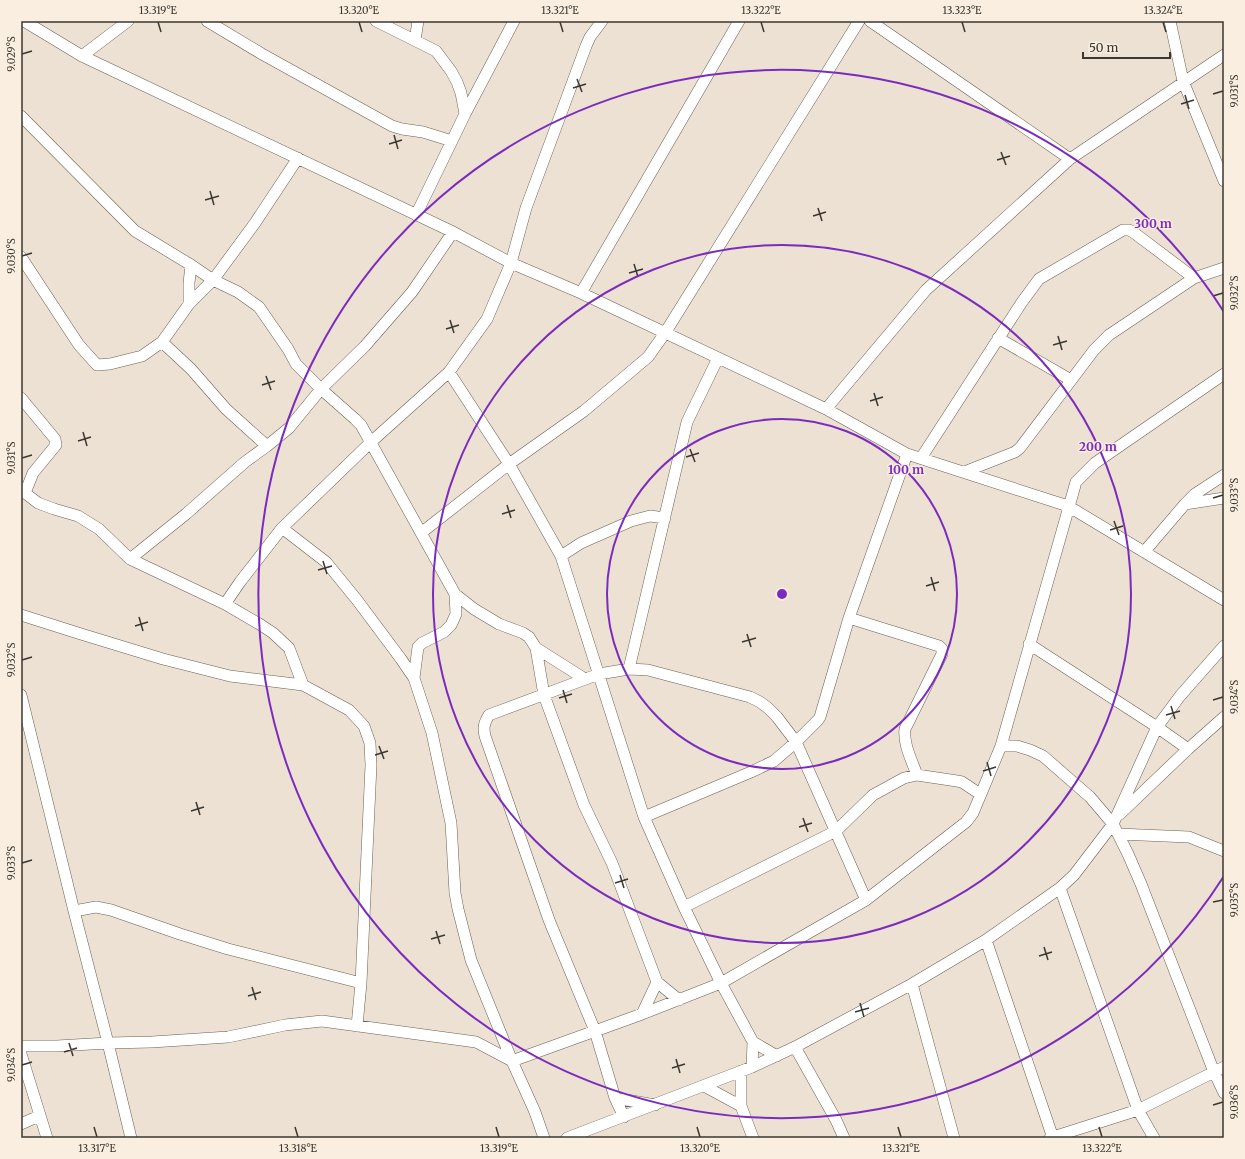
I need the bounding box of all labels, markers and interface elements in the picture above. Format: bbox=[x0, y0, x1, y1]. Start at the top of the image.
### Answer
text: 13.319°E bbox=[139, 4, 178, 17]
text: 13.320°E bbox=[339, 4, 380, 17]
text: 13.321°E bbox=[541, 4, 579, 17]
text: 13.322°E bbox=[741, 4, 781, 17]
text: 13.323°E bbox=[943, 4, 982, 17]
text: 13.324°E bbox=[1144, 4, 1183, 17]
scale bar bbox=[1083, 34, 1170, 60]
text: 9.029°S bbox=[5, 36, 18, 72]
text: 50 m bbox=[1089, 40, 1118, 55]
text: 9.031°S bbox=[1228, 75, 1241, 107]
text: 300 m bbox=[1134, 216, 1172, 231]
text: 9.030°S bbox=[5, 238, 18, 274]
text: 9.032°S bbox=[1228, 276, 1241, 310]
text: 200 m bbox=[1079, 439, 1117, 454]
text: 9.031°S bbox=[5, 442, 18, 474]
text: 100 m bbox=[888, 462, 924, 477]
text: 9.033°S bbox=[1228, 478, 1241, 512]
centre of rings bbox=[775, 587, 789, 601]
text: 9.032°S bbox=[5, 643, 18, 677]
text: 9.034°S bbox=[1228, 680, 1241, 714]
text: 9.033°S bbox=[5, 846, 18, 880]
text: 9.035°S bbox=[1228, 883, 1241, 917]
text: 9.034°S bbox=[5, 1048, 18, 1082]
text: 9.036°S bbox=[1228, 1085, 1241, 1119]
text: 13.317°E bbox=[78, 1142, 116, 1155]
text: 13.318°E bbox=[279, 1142, 318, 1155]
text: 13.319°E bbox=[480, 1142, 519, 1155]
text: 13.320°E bbox=[680, 1142, 721, 1155]
text: 13.321°E bbox=[882, 1142, 920, 1155]
text: 13.322°E bbox=[1082, 1142, 1122, 1155]

